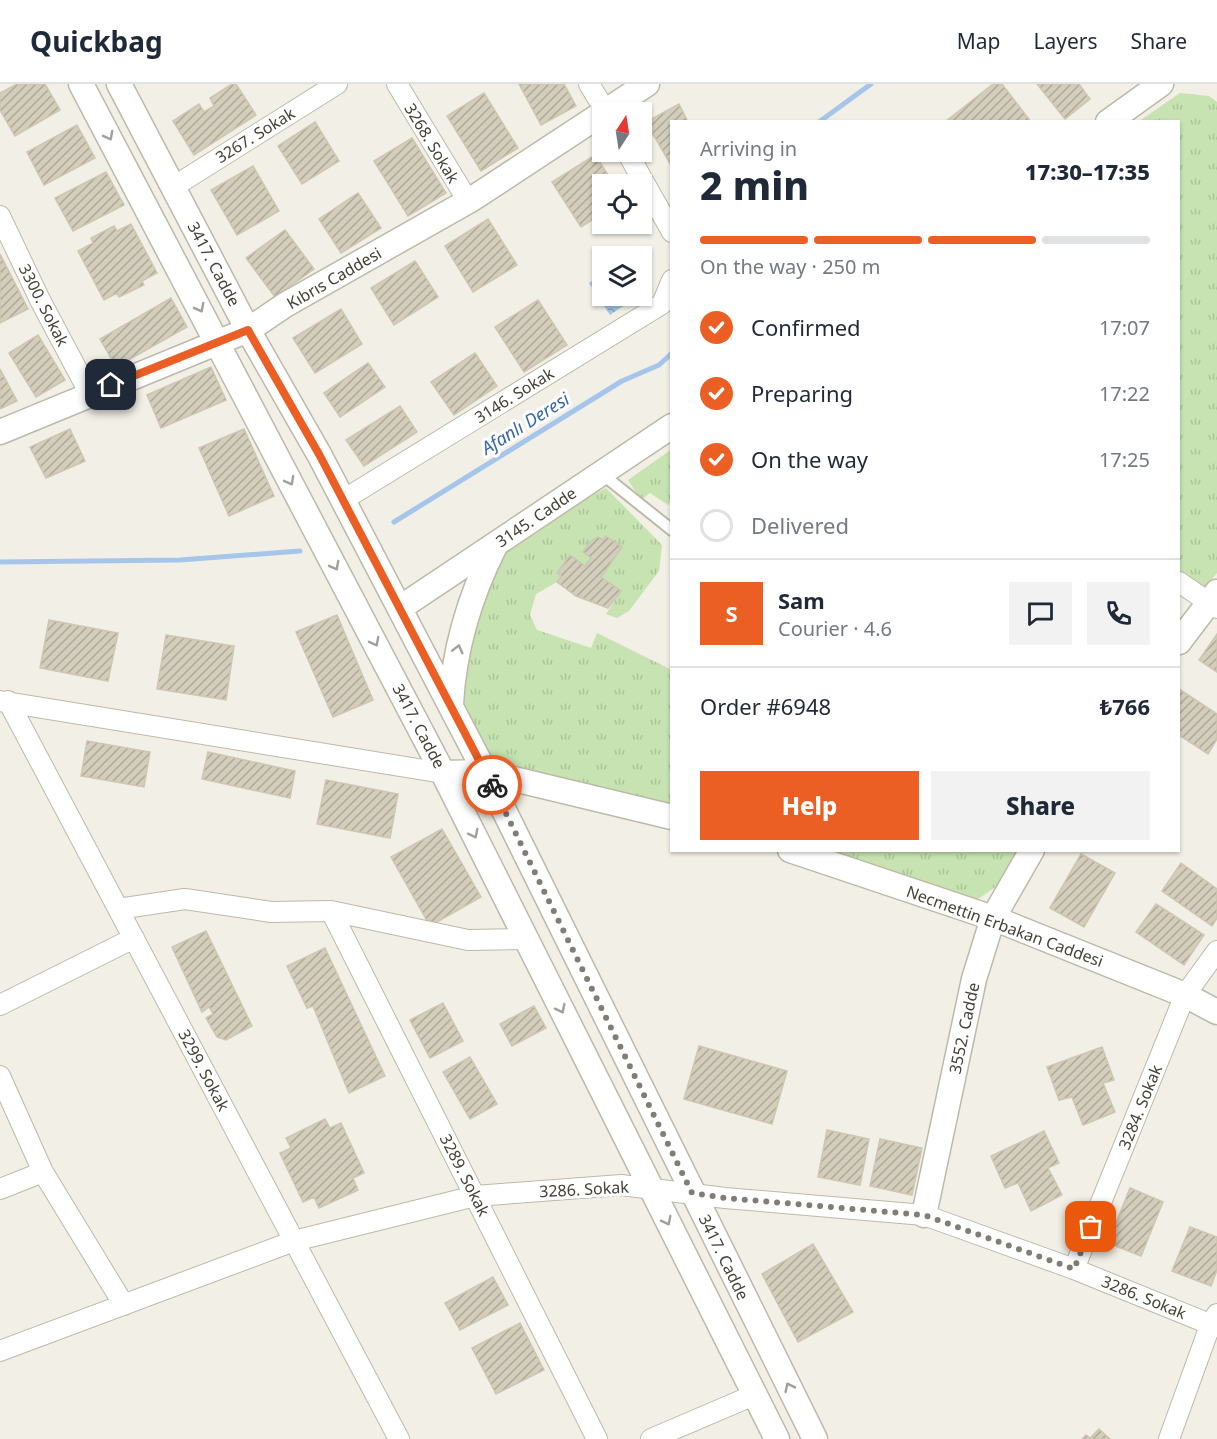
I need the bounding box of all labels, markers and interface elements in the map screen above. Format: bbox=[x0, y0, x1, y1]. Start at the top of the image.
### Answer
text: Quickbag bbox=[30, 22, 163, 60]
text: Map bbox=[957, 27, 1001, 55]
text: Layers bbox=[1034, 27, 1098, 55]
text: Share bbox=[1131, 27, 1187, 55]
street label: 3268. Sokak bbox=[399, 99, 465, 187]
street label: 3267. Sokak bbox=[211, 102, 299, 168]
north arrow bbox=[592, 102, 652, 162]
map controls bbox=[592, 102, 652, 306]
one-way arrow bbox=[102, 129, 113, 140]
text: Arriving in bbox=[700, 135, 797, 162]
text: 17:30–17:35 bbox=[1025, 156, 1150, 186]
text: 2 min bbox=[700, 158, 809, 211]
button: locate bbox=[592, 174, 652, 234]
street label: 3417. Cadde bbox=[182, 218, 246, 310]
street label: Kıbrıs Caddesi bbox=[283, 242, 385, 314]
button: layers bbox=[592, 246, 652, 306]
text: On the way · 250 m bbox=[700, 253, 880, 280]
street label: 3300. Sokak bbox=[14, 260, 74, 350]
one-way arrow bbox=[193, 302, 204, 312]
icon: check bbox=[700, 311, 733, 344]
text: Confirmed bbox=[751, 312, 861, 342]
text: 17:07 bbox=[1099, 314, 1150, 341]
pin bbox=[85, 359, 136, 410]
street label: 3146. Sokak bbox=[470, 362, 558, 428]
icon: home bbox=[94, 368, 127, 401]
icon: check bbox=[700, 377, 733, 410]
text: Preparing bbox=[751, 378, 853, 408]
text: 17:22 bbox=[1099, 380, 1150, 407]
water label: Afanlı Deresi bbox=[475, 386, 574, 461]
icon: check bbox=[700, 443, 733, 476]
text: On the way bbox=[751, 444, 868, 474]
text: 17:25 bbox=[1099, 446, 1150, 473]
one-way arrow bbox=[283, 475, 294, 485]
street label: 3145. Cadde bbox=[491, 482, 581, 552]
text: Delivered bbox=[751, 510, 849, 540]
one-way arrow bbox=[328, 560, 339, 571]
button: chat bbox=[1009, 582, 1072, 645]
button: phone bbox=[1087, 582, 1150, 645]
text: Sam bbox=[778, 585, 825, 615]
text: S bbox=[725, 598, 738, 628]
text: Courier · 4.6 bbox=[778, 615, 892, 642]
one-way arrow bbox=[368, 636, 379, 647]
one-way arrow bbox=[450, 644, 463, 654]
street label: 3417. Cadde bbox=[387, 680, 451, 772]
text: Order #6948 bbox=[700, 691, 831, 721]
text: ₺766 bbox=[1100, 691, 1150, 721]
courier bbox=[462, 755, 522, 815]
icon: bike bbox=[476, 769, 509, 802]
button: Help bbox=[700, 771, 919, 840]
button: Share bbox=[931, 771, 1150, 840]
one-way arrow bbox=[466, 828, 478, 839]
street label: Necmettin Erbakan Caddesi bbox=[903, 880, 1107, 972]
street label: 3552. Cadde bbox=[944, 980, 984, 1076]
one-way arrow bbox=[554, 1002, 565, 1013]
street label: 3299. Sokak bbox=[173, 1025, 235, 1115]
street label: 3284. Sokak bbox=[1113, 1061, 1167, 1153]
street label: 3289. Sokak bbox=[435, 1130, 495, 1220]
street label: 3286. Sokak bbox=[539, 1176, 630, 1202]
pin bbox=[1065, 1201, 1116, 1252]
street label: 3417. Cadde bbox=[694, 1210, 754, 1304]
icon: bag bbox=[1074, 1210, 1107, 1243]
one-way arrow bbox=[660, 1214, 671, 1225]
street label: 3286. Sokak bbox=[1098, 1270, 1190, 1324]
one-way arrow bbox=[784, 1382, 796, 1393]

